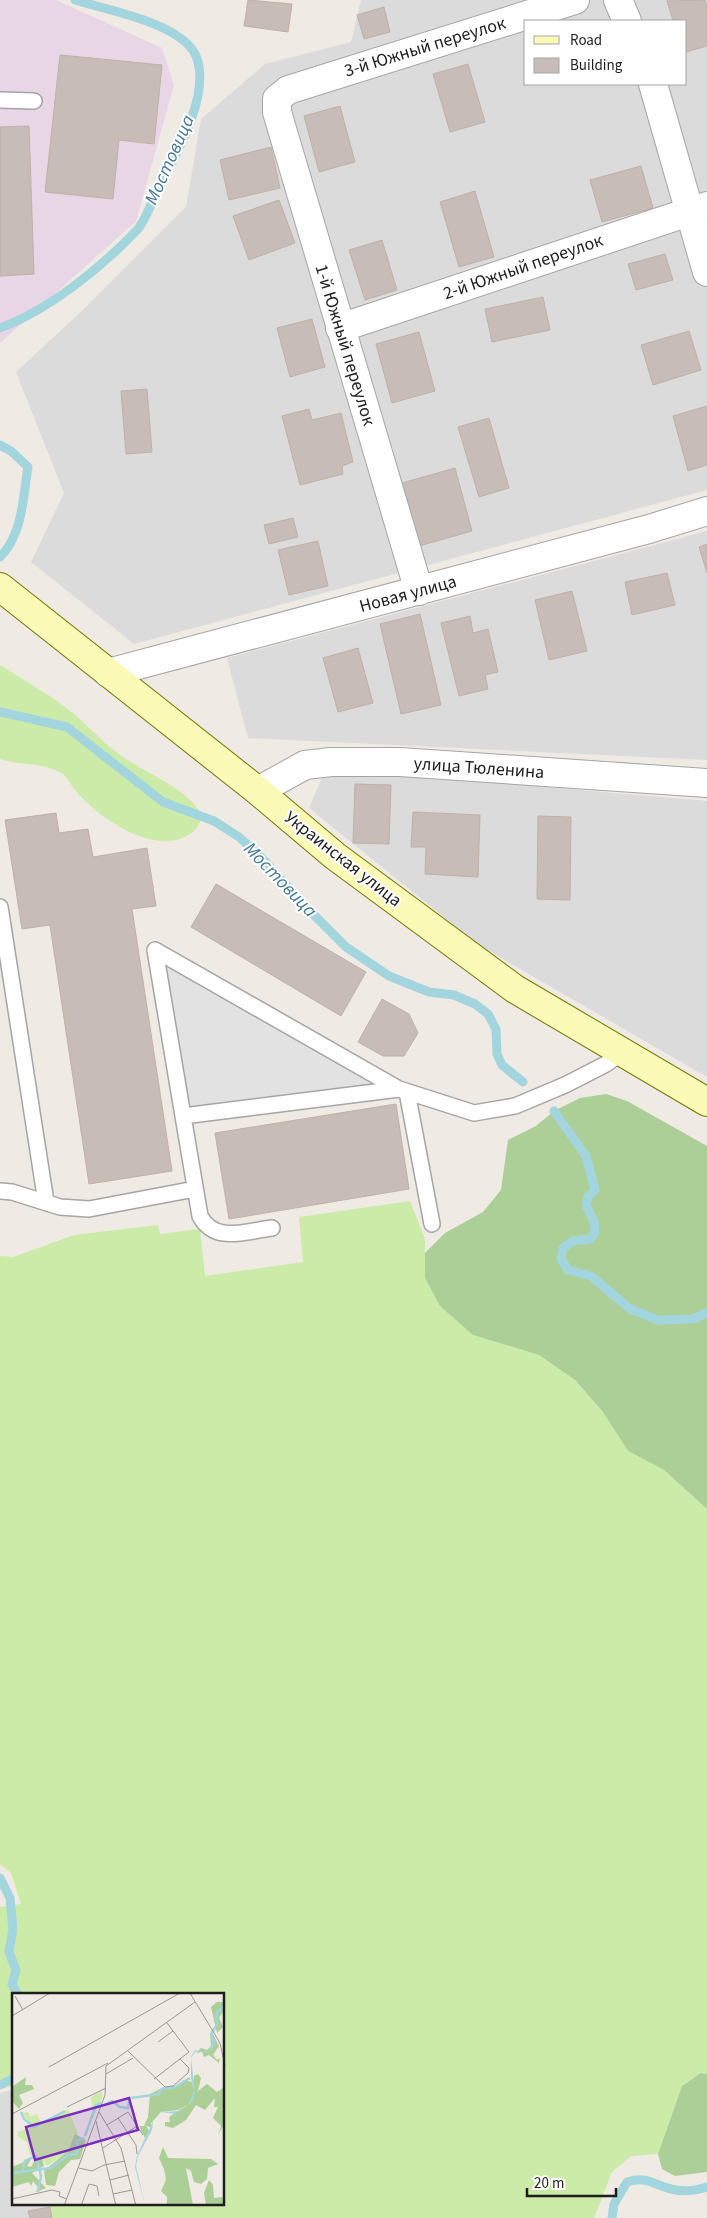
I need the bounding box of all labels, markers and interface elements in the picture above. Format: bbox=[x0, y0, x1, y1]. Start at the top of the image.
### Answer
street label: 3-й Южный переулок bbox=[341, 11, 509, 83]
legend bbox=[524, 20, 687, 85]
text: Road bbox=[570, 30, 602, 51]
text: Building bbox=[570, 55, 623, 76]
water label: Мостовица bbox=[138, 111, 202, 209]
street label: 2-й Южный переулок bbox=[440, 228, 606, 306]
street label: 1-й Южный переулок bbox=[309, 261, 381, 429]
street label: Новая улица bbox=[357, 569, 459, 619]
street label: улица Тюленина bbox=[413, 751, 545, 785]
street label: Украинская улица bbox=[279, 805, 407, 913]
water label: Мостовица bbox=[237, 836, 323, 924]
inset map bbox=[12, 1993, 225, 2206]
scale bar bbox=[527, 2166, 616, 2198]
text: 20 m bbox=[534, 2173, 564, 2194]

